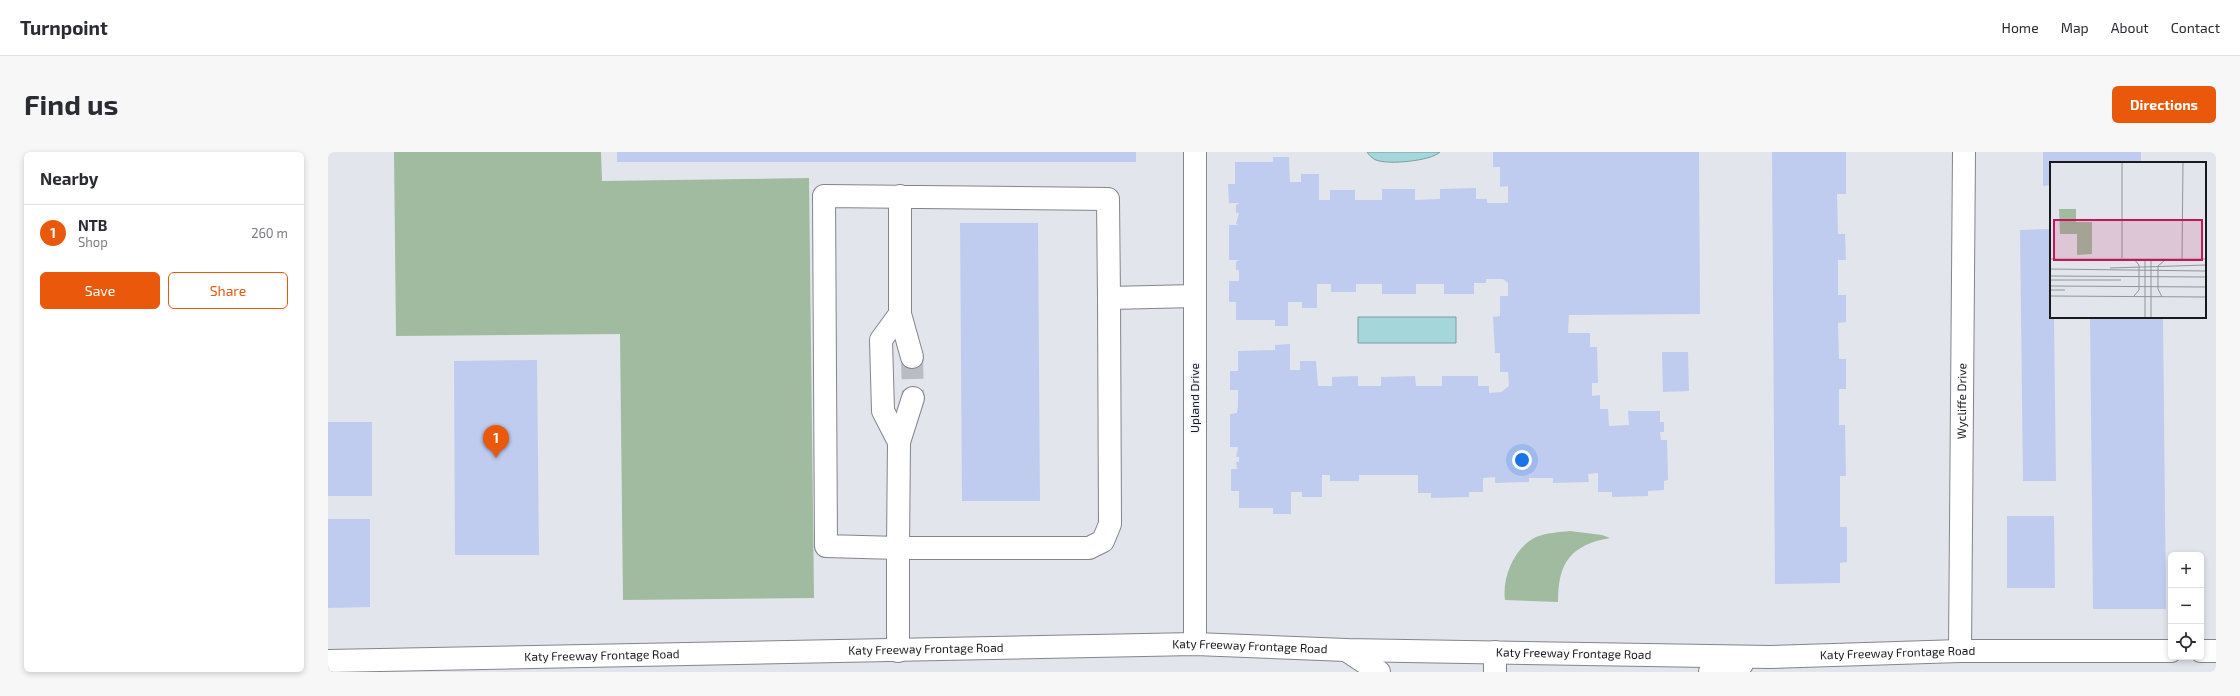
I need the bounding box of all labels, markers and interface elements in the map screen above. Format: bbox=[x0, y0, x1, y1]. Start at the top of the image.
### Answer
text: Turnpoint bbox=[20, 16, 108, 39]
text: Home bbox=[2002, 19, 2039, 36]
text: Map bbox=[2061, 19, 2089, 36]
text: About bbox=[2111, 19, 2149, 36]
text: Contact bbox=[2171, 19, 2220, 36]
button: Directions bbox=[2112, 86, 2216, 123]
text: Find us bbox=[24, 87, 118, 121]
inset map bbox=[2050, 162, 2206, 318]
text: Nearby bbox=[40, 168, 98, 188]
text: NTB bbox=[78, 216, 107, 234]
text: 1 bbox=[50, 225, 56, 241]
text: 260 m bbox=[251, 225, 288, 241]
text: Shop bbox=[78, 234, 108, 250]
button: Save bbox=[40, 272, 160, 309]
button: Share bbox=[168, 272, 288, 309]
street label: Upland Drive bbox=[1187, 363, 1201, 433]
street label: Wycliffe Drive bbox=[1954, 363, 1968, 439]
pin: 1 bbox=[483, 425, 509, 458]
your location bbox=[1512, 450, 1532, 470]
map controls bbox=[2168, 552, 2204, 660]
button: + bbox=[2168, 552, 2204, 588]
button: − bbox=[2168, 588, 2204, 624]
button: locate bbox=[2168, 624, 2204, 660]
street label: Katy Freeway Frontage Road bbox=[1172, 636, 1328, 655]
street label: Katy Freeway Frontage Road bbox=[848, 640, 1004, 657]
street label: Katy Freeway Frontage Road bbox=[1820, 643, 1975, 661]
street label: Katy Freeway Frontage Road bbox=[1496, 644, 1652, 661]
street label: Katy Freeway Frontage Road bbox=[524, 646, 680, 663]

